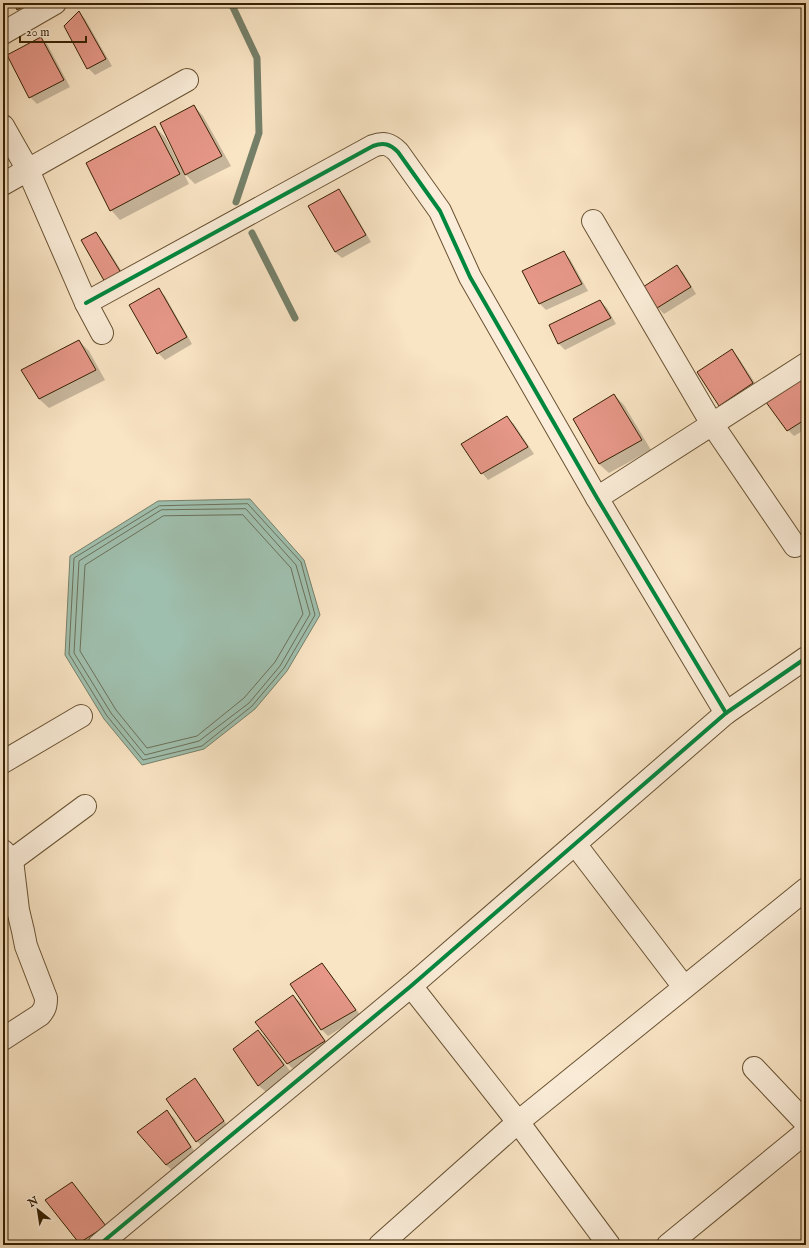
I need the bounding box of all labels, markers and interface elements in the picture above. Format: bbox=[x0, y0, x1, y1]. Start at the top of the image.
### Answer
scale bar bbox=[20, 18, 86, 44]
text: 20 m bbox=[26, 25, 49, 40]
north arrow bbox=[18, 1190, 58, 1230]
text: N bbox=[25, 1194, 42, 1211]

